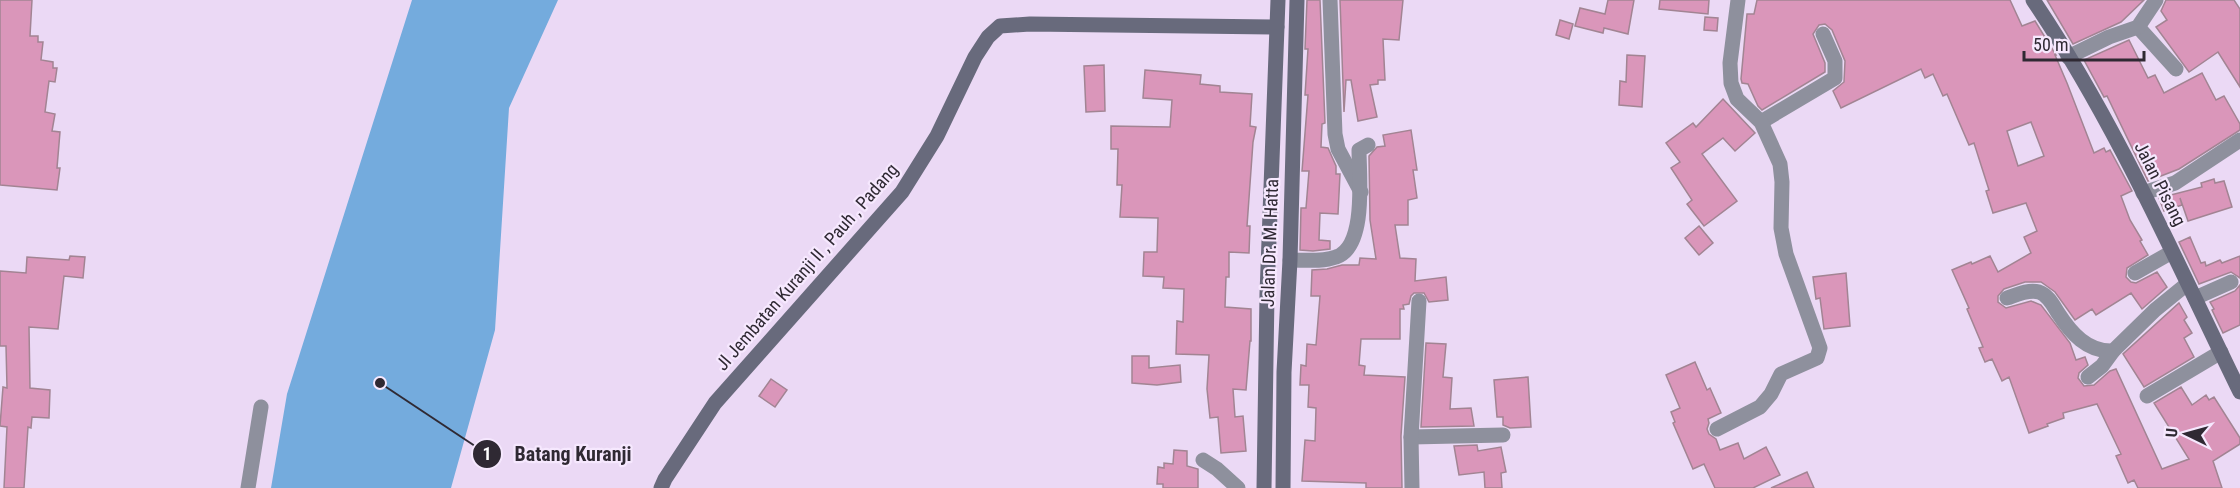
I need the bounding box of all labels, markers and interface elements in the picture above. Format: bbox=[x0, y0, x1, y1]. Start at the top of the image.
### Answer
scale bar bbox=[2024, 24, 2144, 62]
text: 50 m bbox=[2033, 34, 2068, 55]
street label: Jalan Pisang bbox=[2130, 138, 2191, 229]
street label: Jl Jembatan Kuranji II , Pauh , Padang bbox=[711, 159, 902, 374]
street label: Jalan Dr. M. Hatta bbox=[1257, 179, 1282, 307]
north arrow bbox=[2156, 404, 2216, 464]
text: U bbox=[2162, 427, 2181, 438]
callout: Batang Kuranji bbox=[472, 435, 643, 473]
text: Batang Kuranji bbox=[515, 442, 631, 466]
text: 1 bbox=[482, 443, 492, 464]

